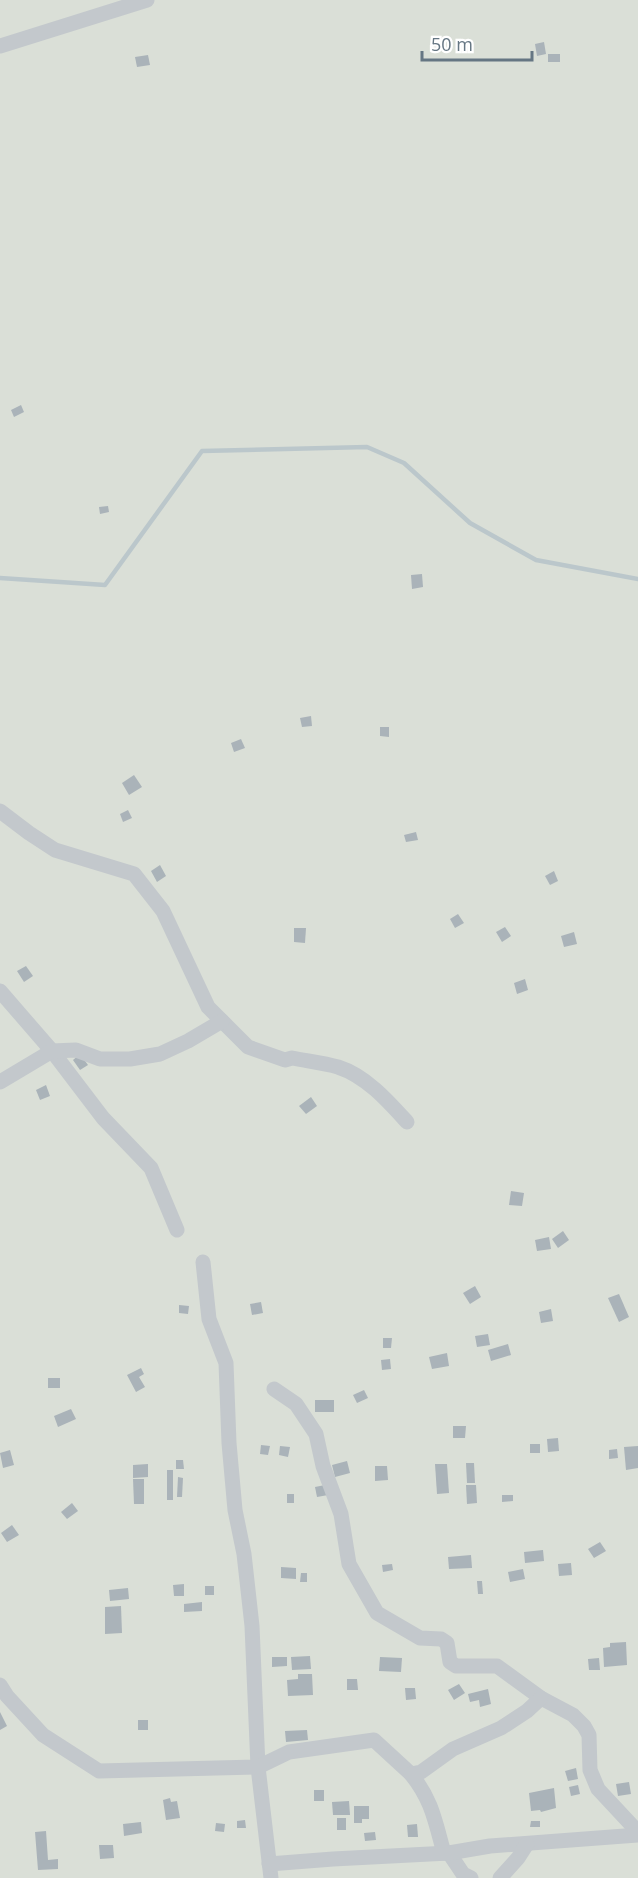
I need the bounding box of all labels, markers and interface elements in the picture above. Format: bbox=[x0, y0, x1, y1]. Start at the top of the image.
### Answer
scale bar bbox=[422, 24, 532, 62]
text: 50 m bbox=[431, 32, 473, 56]

